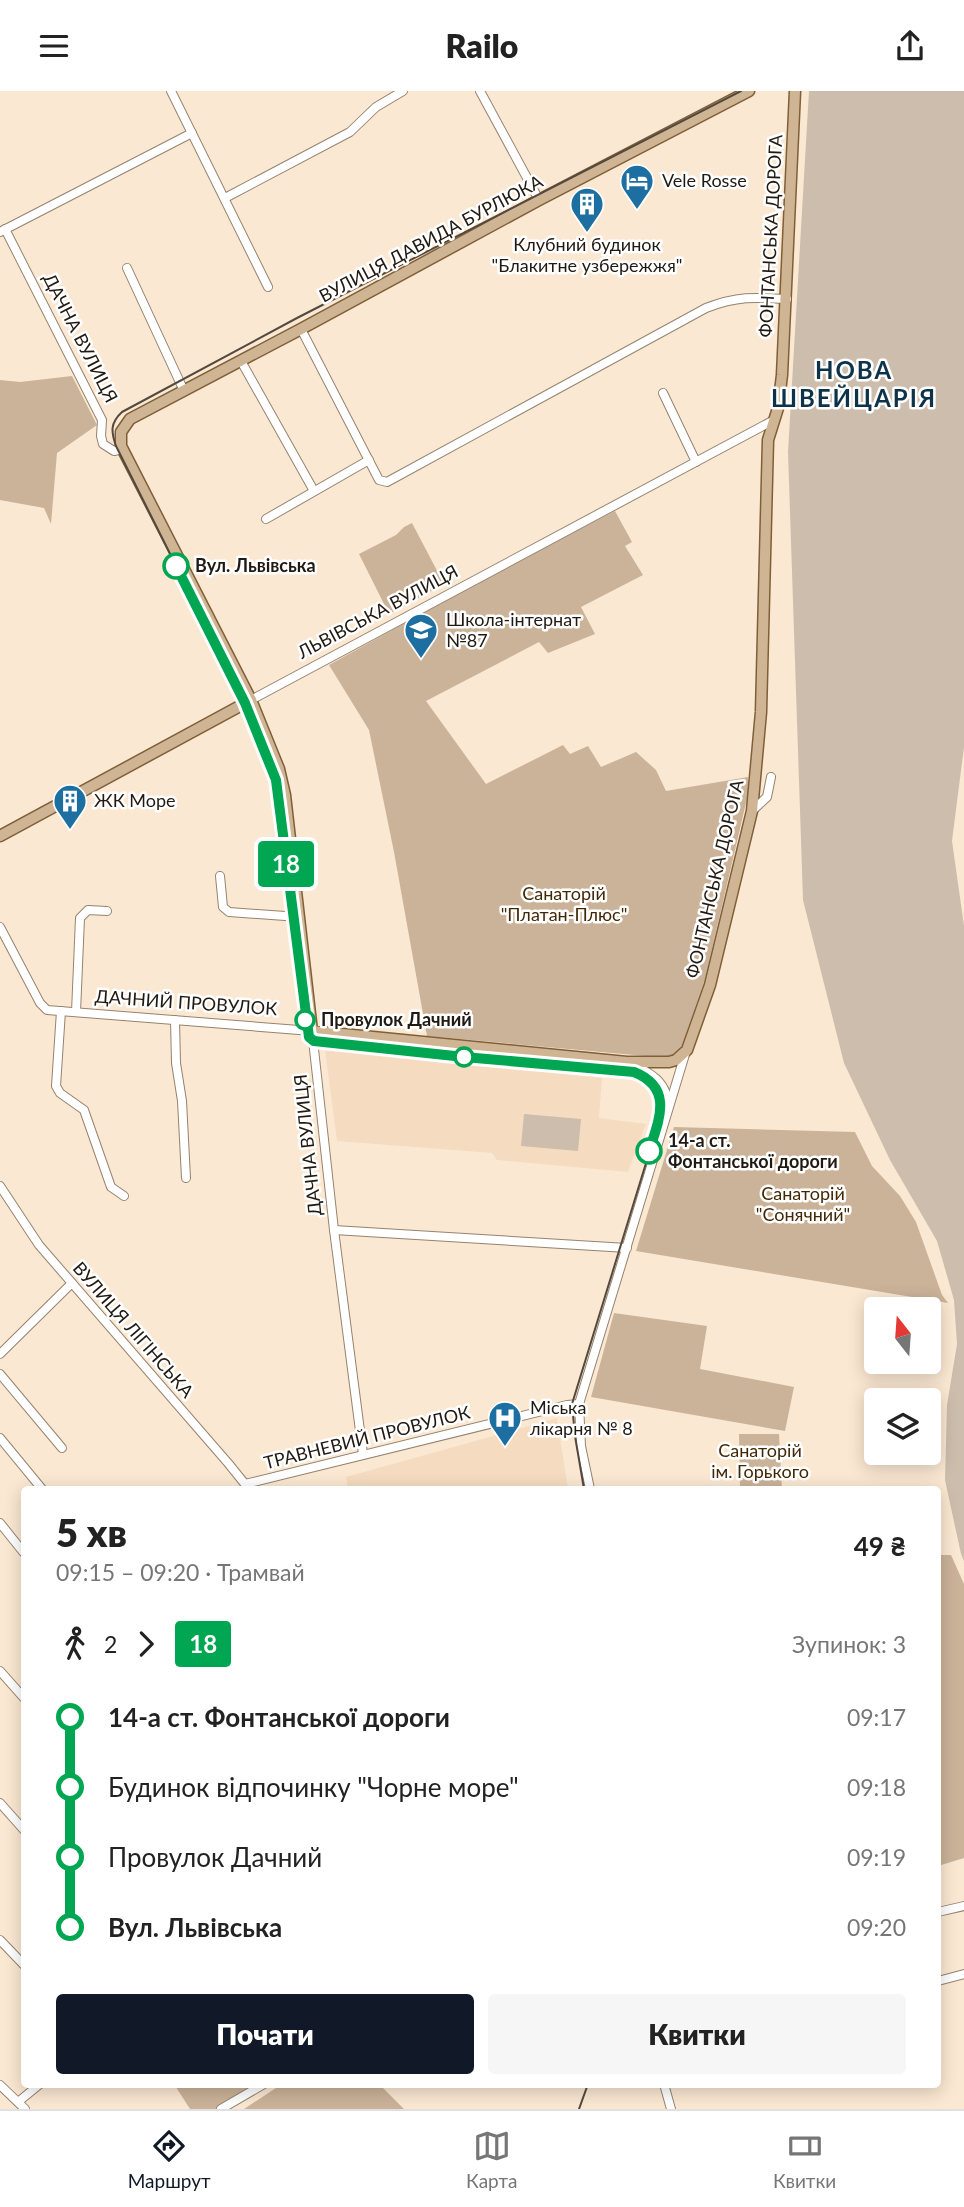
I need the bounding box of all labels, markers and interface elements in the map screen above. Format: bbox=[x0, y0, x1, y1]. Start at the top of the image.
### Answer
text: Railo bbox=[446, 26, 518, 65]
icon: menu bbox=[35, 27, 73, 65]
icon: share bbox=[891, 27, 929, 65]
street label: ФОНТАНСЬКА ДОРОГА bbox=[754, 133, 786, 338]
hotel icon: Vele Rosse bbox=[618, 162, 656, 211]
street label: ВУЛИЦЯ ДАВИДА БУРЛЮКА bbox=[315, 169, 547, 307]
place label: Vele Rosse bbox=[662, 169, 747, 191]
building icon: Клубний будинок "Блакитне узбережжя" bbox=[568, 185, 606, 234]
place label: Клубний будинок "Блакитне узбережжя" bbox=[492, 233, 682, 276]
street label: ДАЧНА ВУЛИЦЯ bbox=[39, 269, 123, 406]
district label: НОВА ШВЕЙЦАРІЯ bbox=[771, 355, 937, 412]
marker: Вул. Львівська bbox=[163, 553, 189, 579]
place label: Вул. Львівська bbox=[195, 554, 316, 576]
street label: ЛЬВІВСЬКА ВУЛИЦЯ bbox=[293, 559, 462, 663]
place label: Школа-інтернат №87 bbox=[446, 608, 581, 651]
school or university icon: Школа-інтернат №87 bbox=[402, 611, 440, 660]
street label: ФОНТАНСЬКА ДОРОГА bbox=[680, 777, 748, 980]
building icon: ЖК Море bbox=[51, 782, 89, 831]
place label: ЖК Море bbox=[94, 789, 176, 811]
line badge: 18 bbox=[254, 841, 318, 887]
text: 18 bbox=[272, 849, 300, 878]
park label: Санаторій "Платан-Плюс" bbox=[501, 882, 627, 925]
street label: ДАЧНИЙ ПРОВУЛОК bbox=[94, 985, 278, 1019]
place label: Провулок Дачний bbox=[321, 1008, 472, 1030]
marker: Провулок Дачний bbox=[295, 1010, 315, 1030]
unlabelled marker bbox=[454, 1047, 474, 1067]
street label: ДАЧНА ВУЛИЦЯ bbox=[289, 1073, 325, 1217]
place label: 14-а ст. Фонтанської дороги bbox=[668, 1129, 838, 1172]
marker: 14-а ст. Фонтанської дороги bbox=[636, 1138, 662, 1164]
park label: Санаторій "Сонячний" bbox=[756, 1182, 850, 1225]
street label: ВУЛИЦЯ ЛІГІНСЬКА bbox=[69, 1257, 199, 1402]
north arrow bbox=[864, 1297, 942, 1374]
map controls bbox=[864, 1297, 941, 1465]
button: layers bbox=[864, 1388, 941, 1465]
place label: Міська лікарня № 8 bbox=[530, 1396, 633, 1439]
hospital icon: Міська лікарня № 8 bbox=[486, 1399, 524, 1448]
street label: ТРАВНЕВИЙ ПРОВУЛОК bbox=[261, 1401, 472, 1473]
park label: Cанаторій ім. Горького bbox=[711, 1439, 809, 1482]
text: 5 хв bbox=[56, 1509, 127, 1555]
text: 49 ₴ bbox=[854, 1530, 906, 1562]
text: 09:15 – 09:20 · Трамвай bbox=[56, 1558, 305, 1586]
icon: walk bbox=[56, 1625, 94, 1663]
icon: forward bbox=[127, 1625, 165, 1663]
text: 18 bbox=[189, 1629, 217, 1658]
text: 2 bbox=[104, 1630, 117, 1658]
text: Зупинок: 3 bbox=[792, 1630, 906, 1658]
text: 14-а ст. Фонтанської дороги bbox=[108, 1701, 450, 1733]
text: 09:17 bbox=[847, 1703, 906, 1731]
text: Будинок відпочинку "Чорне море" bbox=[108, 1771, 519, 1803]
text: 09:18 bbox=[847, 1773, 906, 1801]
text: Провулок Дачний bbox=[108, 1841, 322, 1873]
text: 09:19 bbox=[847, 1843, 906, 1871]
text: Вул. Львівська bbox=[108, 1911, 282, 1943]
text: 09:20 bbox=[847, 1913, 906, 1941]
button: Почати bbox=[56, 1994, 474, 2074]
button: Квитки bbox=[488, 1994, 906, 2074]
tab: Маршрут bbox=[128, 2127, 211, 2192]
tab: Карта bbox=[466, 2127, 517, 2192]
tab: Квитки bbox=[773, 2127, 836, 2192]

